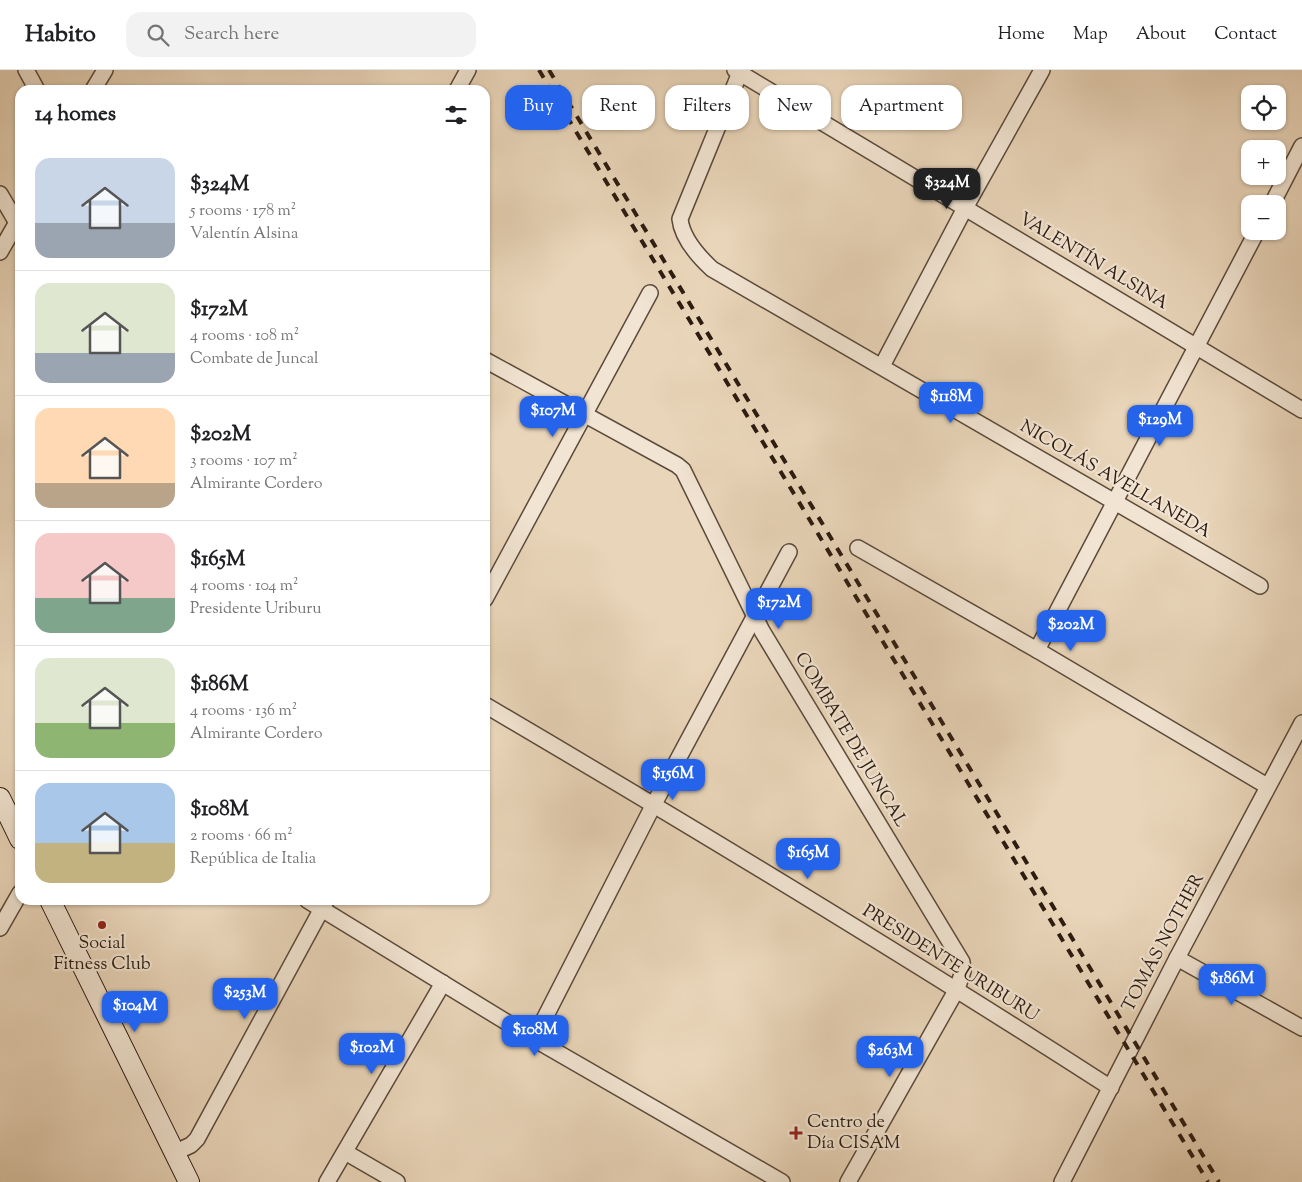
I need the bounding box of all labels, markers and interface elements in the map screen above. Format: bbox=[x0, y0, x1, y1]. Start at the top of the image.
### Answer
search box bbox=[126, 12, 476, 57]
text: Habito bbox=[25, 18, 96, 52]
icon: search bbox=[144, 21, 172, 49]
text: Search here bbox=[184, 21, 279, 48]
text: Home bbox=[998, 22, 1045, 48]
text: Map bbox=[1073, 22, 1108, 48]
text: About bbox=[1136, 22, 1186, 48]
text: Contact bbox=[1214, 22, 1277, 48]
chip: Buy bbox=[505, 85, 572, 130]
chip: Rent bbox=[582, 85, 655, 130]
chip: Filters bbox=[665, 85, 749, 130]
chip: New bbox=[759, 85, 831, 130]
chip: Apartment bbox=[841, 85, 962, 130]
map controls bbox=[1241, 85, 1286, 240]
button: locate bbox=[1241, 85, 1286, 130]
text: 14 homes bbox=[35, 100, 116, 130]
icon: filters bbox=[442, 101, 470, 129]
button: + bbox=[1241, 140, 1286, 185]
pin: $324M bbox=[912, 168, 982, 210]
text: $324M bbox=[190, 170, 249, 200]
text: $324M bbox=[924, 172, 970, 195]
icon: home bbox=[75, 178, 135, 238]
button: − bbox=[1241, 195, 1286, 240]
text: 5 rooms · 178 m² bbox=[190, 200, 296, 223]
street label: VALENTÍN ALSINA bbox=[1013, 207, 1173, 317]
text: Valentín Alsina bbox=[190, 223, 298, 246]
text: $172M bbox=[190, 295, 248, 325]
icon: home bbox=[75, 303, 135, 363]
text: 4 rooms · 108 m² bbox=[190, 325, 299, 348]
text: Combate de Juncal bbox=[190, 348, 319, 371]
pin: $118M bbox=[916, 382, 986, 424]
text: $118M bbox=[930, 386, 972, 409]
pin: $107M bbox=[518, 396, 588, 438]
text: $107M bbox=[531, 400, 575, 423]
pin: $129M bbox=[1125, 404, 1195, 447]
text: $129M bbox=[1138, 409, 1182, 432]
street label: NICOLÁS AVELLANEDA bbox=[1015, 415, 1216, 546]
text: $202M bbox=[190, 420, 251, 450]
icon: home bbox=[75, 428, 135, 488]
text: 3 rooms · 107 m² bbox=[190, 450, 298, 473]
text: Almirante Cordero bbox=[190, 473, 322, 496]
text: $165M bbox=[190, 545, 245, 575]
icon: home bbox=[75, 553, 135, 613]
text: 4 rooms · 104 m² bbox=[190, 575, 298, 598]
pin: $172M bbox=[744, 588, 814, 630]
text: $172M bbox=[757, 592, 801, 615]
text: Presidente Uriburu bbox=[190, 598, 322, 621]
pin: $202M bbox=[1036, 610, 1106, 652]
text: $202M bbox=[1048, 614, 1094, 637]
street label: COMBATE DE JUNCAL bbox=[787, 648, 913, 832]
text: $186M bbox=[190, 670, 249, 700]
icon: home bbox=[75, 678, 135, 738]
text: 4 rooms · 136 m² bbox=[190, 700, 297, 723]
text: Almirante Cordero bbox=[190, 723, 322, 746]
pin: $156M bbox=[638, 758, 708, 801]
text: $156M bbox=[652, 763, 694, 786]
text: $108M bbox=[190, 795, 249, 825]
icon: home bbox=[75, 803, 135, 863]
text: 2 rooms · 66 m² bbox=[190, 825, 293, 848]
pin: $165M bbox=[773, 838, 843, 880]
text: $165M bbox=[787, 842, 829, 865]
text: República de Italia bbox=[190, 848, 316, 871]
street label: TOMÁS NOTHER bbox=[1116, 869, 1212, 1017]
street label: PRESIDENTE URIBURU bbox=[857, 899, 1043, 1029]
marker: Social Fitness Club bbox=[96, 919, 108, 931]
place label: Social Fitness Club bbox=[53, 931, 151, 978]
pin: $186M bbox=[1197, 964, 1267, 1006]
text: $186M bbox=[1210, 968, 1254, 991]
pin: $253M bbox=[210, 978, 280, 1020]
text: $253M bbox=[224, 982, 266, 1005]
pin: $104M bbox=[100, 990, 170, 1033]
text: $104M bbox=[113, 995, 157, 1018]
pin: $108M bbox=[500, 1014, 570, 1057]
text: $108M bbox=[513, 1019, 557, 1042]
pin: $102M bbox=[337, 1032, 407, 1075]
pin: $263M bbox=[855, 1036, 925, 1078]
text: $102M bbox=[350, 1037, 394, 1060]
text: $263M bbox=[867, 1040, 913, 1063]
place label: Centro de Día CISAM bbox=[807, 1110, 901, 1157]
marker: Centro de Día CISAM bbox=[789, 1126, 803, 1140]

